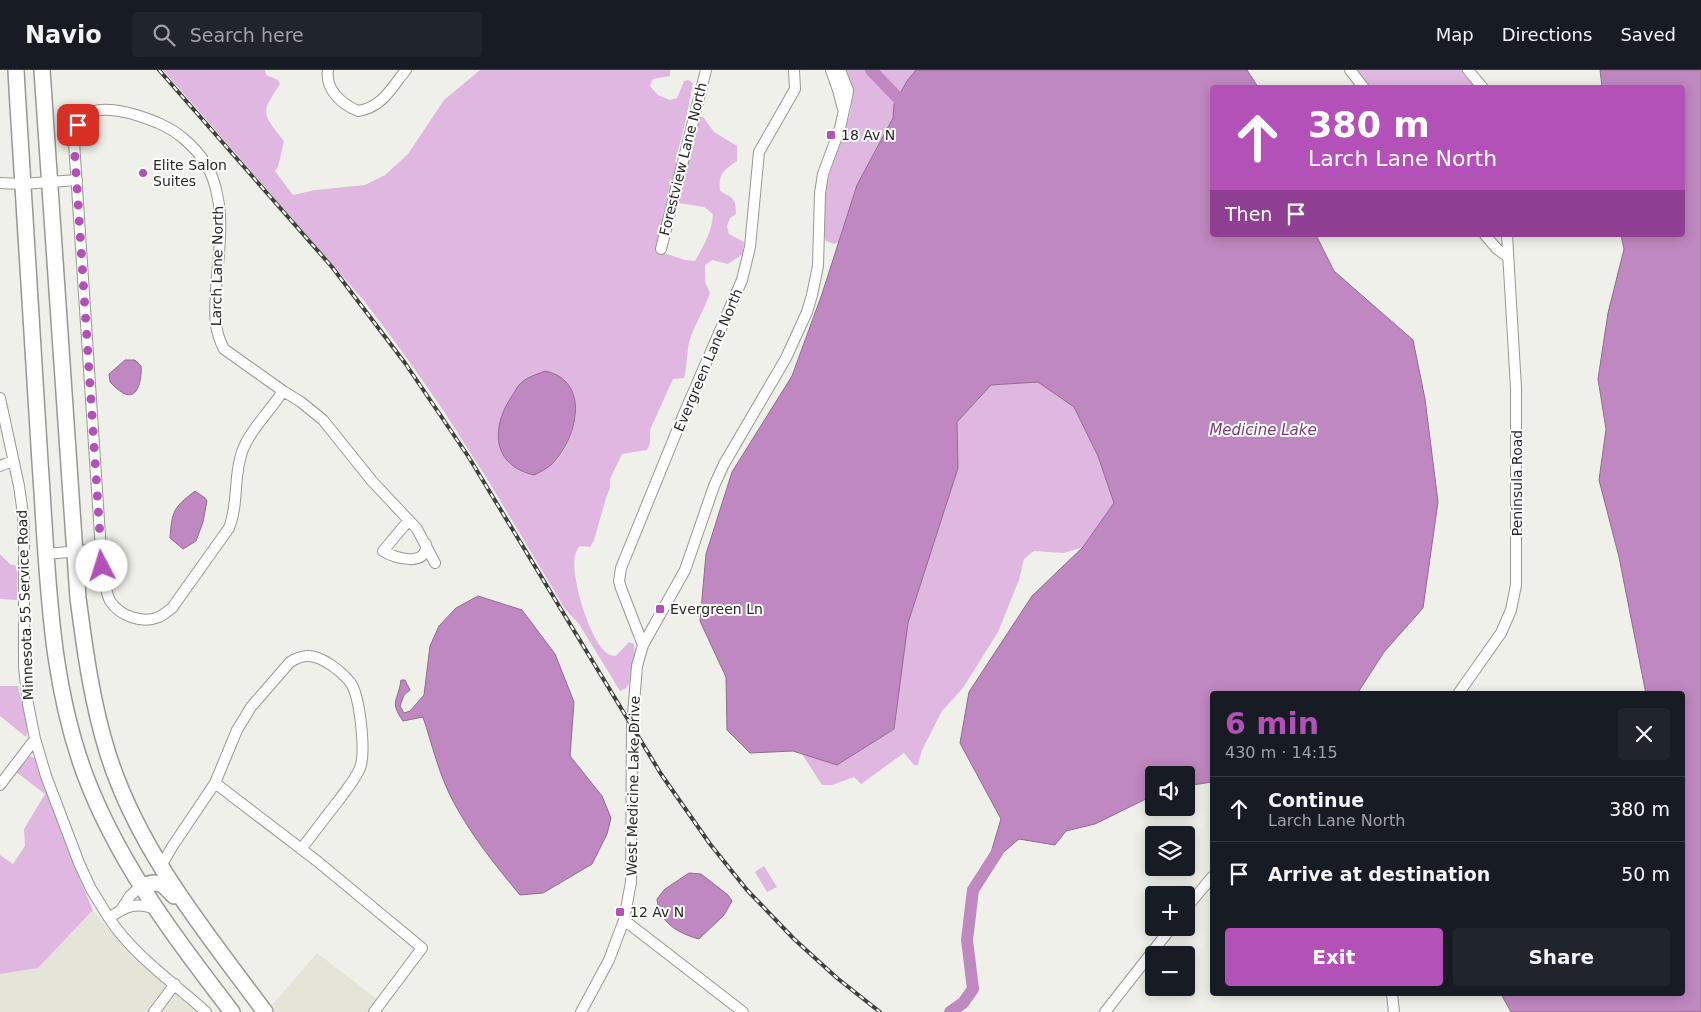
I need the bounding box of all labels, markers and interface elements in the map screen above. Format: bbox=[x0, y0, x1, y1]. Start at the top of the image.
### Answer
search box bbox=[132, 12, 482, 57]
text: Navio bbox=[25, 21, 102, 49]
icon: search bbox=[150, 21, 178, 49]
text: Search here bbox=[190, 24, 304, 46]
text: Map bbox=[1436, 24, 1474, 45]
text: Directions bbox=[1502, 24, 1592, 45]
text: Saved bbox=[1620, 24, 1676, 45]
street label: Forestview Lane North bbox=[656, 81, 710, 237]
pin bbox=[57, 104, 99, 146]
icon: ahead bbox=[1225, 105, 1290, 170]
text: 380 m bbox=[1308, 105, 1430, 145]
icon: arrive bbox=[64, 111, 92, 139]
place label: 18 Av N bbox=[841, 127, 895, 143]
marker: 18 Av N bbox=[825, 129, 837, 141]
text: Larch Lane North bbox=[1308, 146, 1497, 171]
place label: Elite Salon Suites bbox=[153, 157, 227, 189]
marker: Elite Salon Suites bbox=[137, 167, 149, 179]
icon: arrive bbox=[1282, 200, 1310, 228]
text: Then bbox=[1225, 203, 1272, 225]
street label: Larch Lane North bbox=[208, 206, 226, 326]
street label: Evergreen Lane North bbox=[671, 286, 745, 434]
water label: Medicine Lake bbox=[1209, 421, 1317, 439]
street label: Peninsula Road bbox=[1509, 430, 1525, 536]
street label: Minnesota 55 Service Road bbox=[14, 510, 36, 700]
position arrow bbox=[75, 539, 127, 591]
place label: Evergreen Ln bbox=[670, 601, 763, 617]
marker: Evergreen Ln bbox=[654, 603, 666, 615]
street label: West Medicine Lake Drive bbox=[623, 696, 643, 876]
text: 6 min bbox=[1225, 706, 1319, 741]
button: close bbox=[1618, 708, 1670, 760]
text: 430 m · 14:15 bbox=[1225, 743, 1338, 762]
map controls bbox=[1145, 766, 1195, 996]
button: sound bbox=[1145, 766, 1195, 816]
text: Continue bbox=[1268, 789, 1364, 811]
icon: ahead bbox=[1225, 795, 1253, 823]
text: 380 m bbox=[1609, 798, 1670, 820]
text: Larch Lane North bbox=[1268, 811, 1406, 830]
button: layers bbox=[1145, 826, 1195, 876]
icon: arrive bbox=[1225, 860, 1253, 888]
text: Arrive at destination bbox=[1268, 863, 1490, 885]
text: 50 m bbox=[1621, 863, 1670, 885]
button: + bbox=[1145, 886, 1195, 936]
place label: 12 Av N bbox=[630, 904, 684, 920]
marker: 12 Av N bbox=[614, 906, 626, 918]
button: Exit bbox=[1225, 928, 1443, 986]
button: Share bbox=[1453, 928, 1670, 986]
button: − bbox=[1145, 946, 1195, 996]

